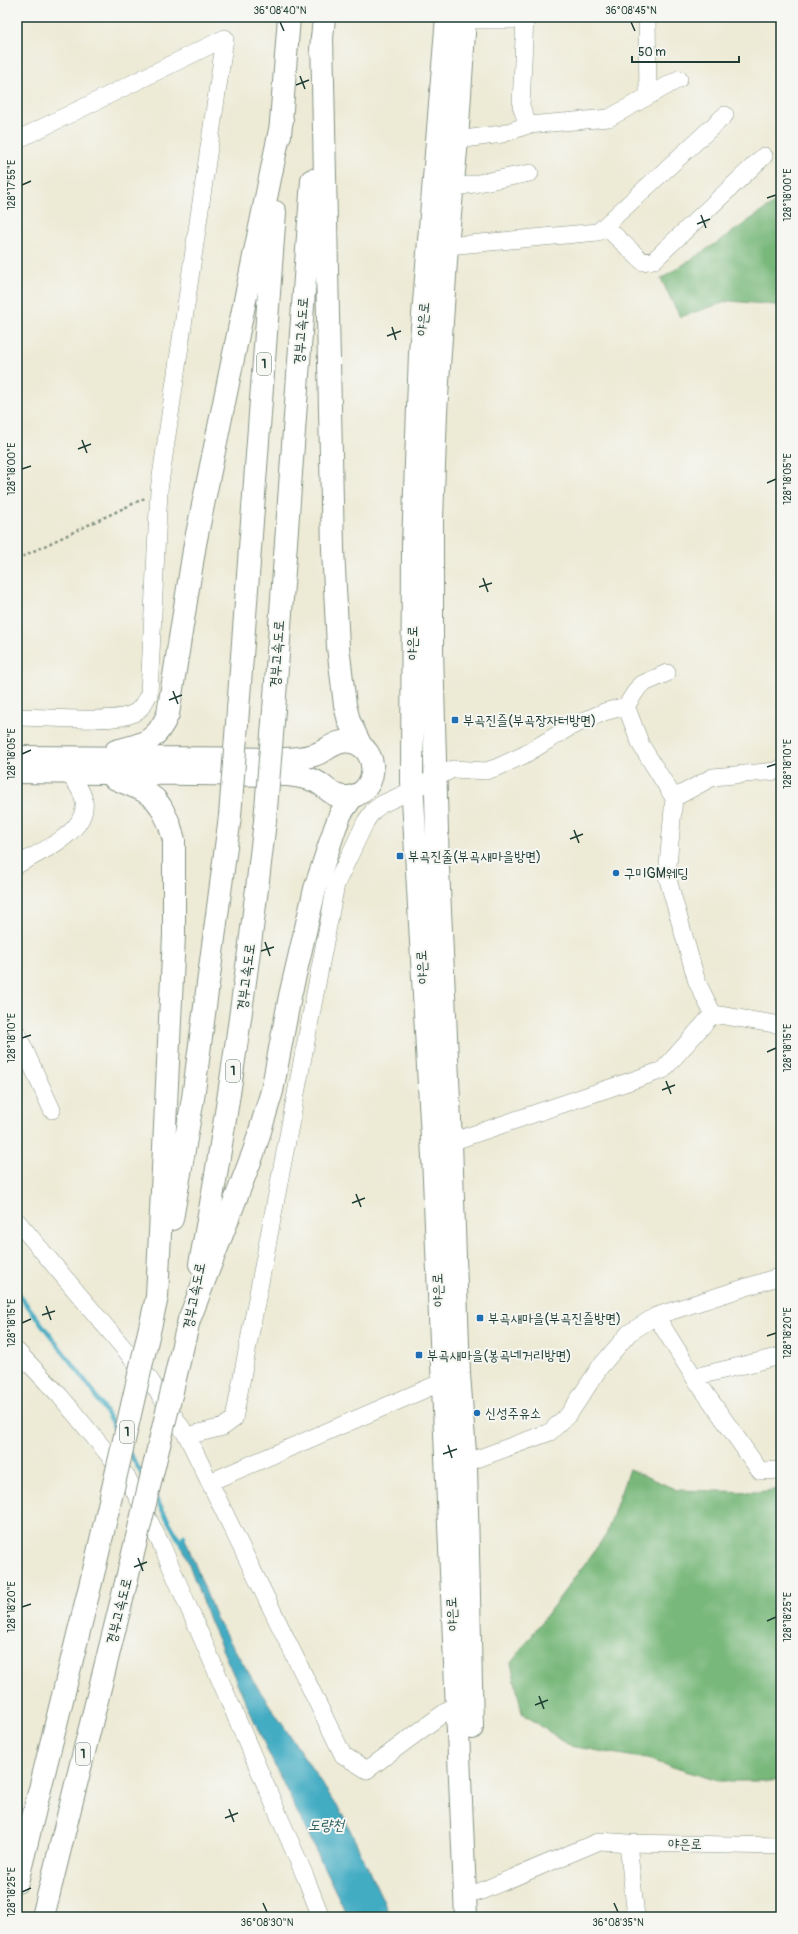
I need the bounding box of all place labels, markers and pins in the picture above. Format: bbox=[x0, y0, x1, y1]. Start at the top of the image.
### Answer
place label: 부곡진즐(부곡장자터방면) bbox=[463, 712, 596, 729]
marker: 부곡진즐(부곡장자터방면) bbox=[450, 715, 460, 725]
place label: 부곡진줄(부곡새마을방면) bbox=[408, 848, 541, 865]
marker: 부곡진줄(부곡새마을방면) bbox=[395, 851, 405, 861]
place label: 구미GM웨딩 bbox=[624, 865, 688, 882]
marker: 구미GM웨딩 bbox=[611, 868, 621, 878]
place label: 부곡새마을(부곡진즐방면) bbox=[488, 1310, 621, 1327]
marker: 부곡새마을(부곡진즐방면) bbox=[475, 1313, 485, 1323]
place label: 부곡새마을(봉곡네거리방면) bbox=[427, 1347, 572, 1364]
marker: 부곡새마을(봉곡네거리방면) bbox=[414, 1350, 424, 1360]
place label: 신성주유소 bbox=[485, 1405, 541, 1422]
marker: 신성주유소 bbox=[472, 1408, 482, 1418]

